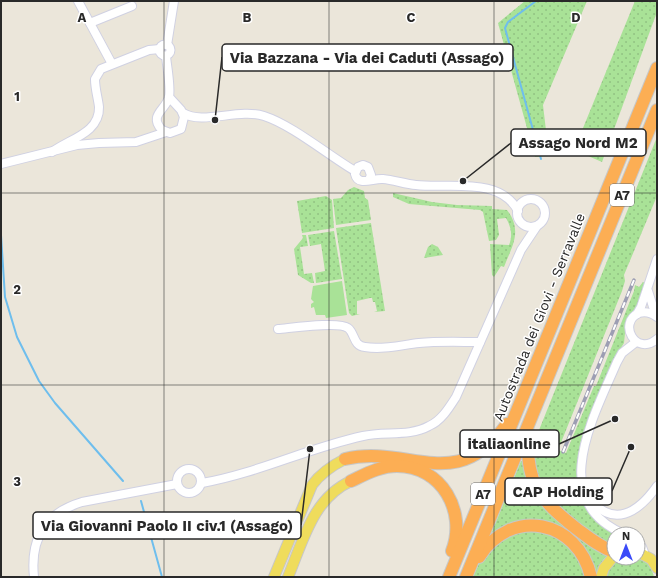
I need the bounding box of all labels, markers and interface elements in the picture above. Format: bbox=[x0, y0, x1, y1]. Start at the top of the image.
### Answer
text: A bbox=[78, 10, 87, 25]
text: B bbox=[243, 10, 252, 25]
text: C bbox=[407, 10, 416, 25]
text: D bbox=[571, 10, 581, 25]
callout: Via Bazzana - Via dei Caduti (Assago) bbox=[222, 44, 513, 71]
text: Via Bazzana - Via dei Caduti (Assago) bbox=[230, 49, 504, 67]
text: 1 bbox=[14, 89, 20, 104]
callout: Assago Nord M2 bbox=[511, 129, 646, 156]
text: Assago Nord M2 bbox=[518, 134, 638, 152]
road number: A7 bbox=[610, 184, 634, 206]
street label: Autostrada dei Giovi - Serravalle bbox=[490, 211, 588, 423]
text: 2 bbox=[13, 282, 21, 297]
callout: italiaonline bbox=[460, 430, 559, 457]
text: italiaonline bbox=[467, 435, 551, 453]
text: 3 bbox=[13, 474, 21, 489]
callout: CAP Holding bbox=[505, 478, 612, 505]
road number: A7 bbox=[471, 483, 495, 505]
text: CAP Holding bbox=[513, 483, 604, 501]
callout: Via Giovanni Paolo II civ.1 (Assago) bbox=[33, 512, 301, 539]
text: Via Giovanni Paolo II civ.1 (Assago) bbox=[41, 517, 293, 535]
north arrow bbox=[606, 526, 646, 566]
text: N bbox=[622, 530, 630, 543]

